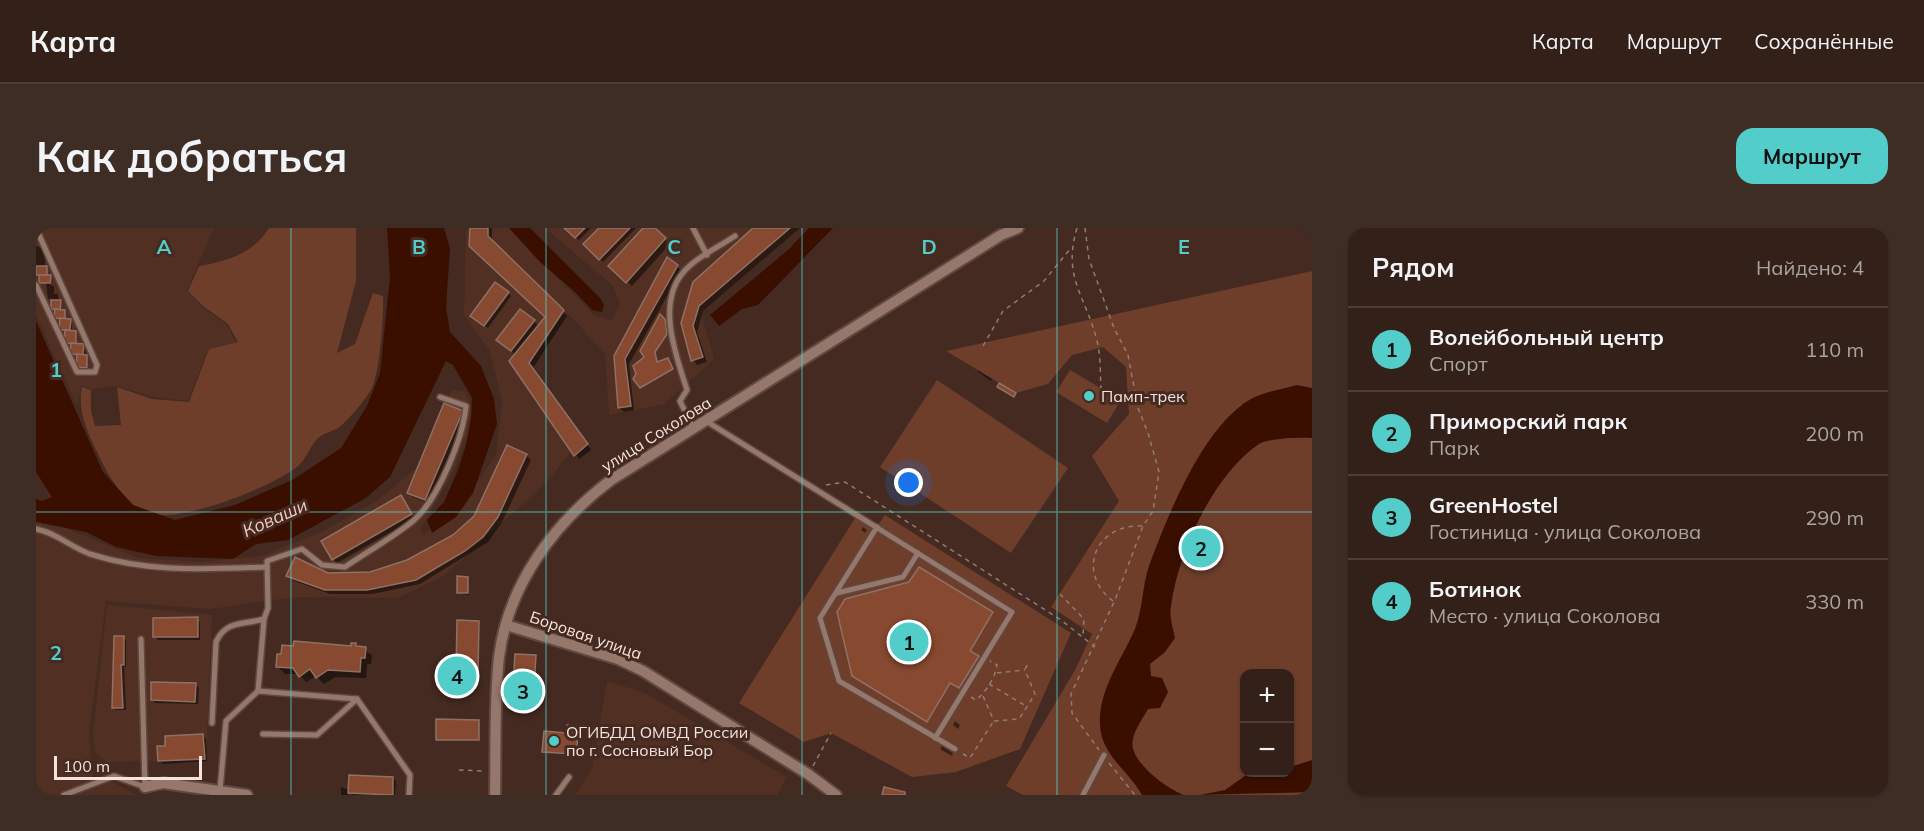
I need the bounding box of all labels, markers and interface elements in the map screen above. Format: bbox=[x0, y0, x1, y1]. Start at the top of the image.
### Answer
text: Карта bbox=[30, 24, 116, 59]
text: Карта bbox=[1532, 28, 1594, 54]
text: Маршрут bbox=[1627, 28, 1721, 54]
text: Сохранённые bbox=[1754, 28, 1894, 54]
button: Маршрут bbox=[1736, 128, 1888, 184]
text: Как добраться bbox=[36, 130, 348, 183]
text: A bbox=[157, 234, 172, 259]
text: B bbox=[412, 234, 426, 259]
text: C bbox=[667, 234, 681, 259]
text: D bbox=[921, 234, 937, 259]
text: E bbox=[1178, 234, 1190, 259]
text: Рядом bbox=[1372, 251, 1455, 284]
text: Найдено: 4 bbox=[1756, 255, 1864, 280]
text: Волейбольный центр bbox=[1429, 323, 1664, 351]
text: 1 bbox=[1386, 337, 1398, 362]
text: 110 m bbox=[1805, 337, 1864, 362]
text: Спорт bbox=[1429, 351, 1488, 376]
text: 1 bbox=[50, 357, 62, 382]
place label: Памп-трек bbox=[1101, 386, 1185, 406]
marker: Памп-трек bbox=[1082, 389, 1096, 403]
street label: улица Соколова bbox=[597, 392, 715, 476]
text: Приморский парк bbox=[1429, 407, 1627, 435]
text: 2 bbox=[1386, 421, 1398, 446]
text: 200 m bbox=[1805, 421, 1864, 446]
text: Парк bbox=[1429, 435, 1479, 460]
your location bbox=[894, 468, 923, 497]
text: GreenHostel bbox=[1429, 491, 1558, 519]
water label: Коваши bbox=[239, 493, 311, 542]
text: 3 bbox=[1386, 505, 1398, 530]
text: 290 m bbox=[1805, 505, 1864, 530]
text: Гостиница · улица Соколова bbox=[1429, 519, 1701, 544]
pin: 2 bbox=[1182, 526, 1220, 570]
text: Ботинок bbox=[1429, 575, 1521, 603]
text: 4 bbox=[1386, 589, 1398, 614]
text: 330 m bbox=[1805, 589, 1864, 614]
text: Место · улица Соколова bbox=[1429, 603, 1661, 628]
street label: Боровая улица bbox=[527, 606, 645, 664]
pin: 1 bbox=[890, 620, 928, 664]
text: 2 bbox=[50, 640, 62, 665]
pin: 4 bbox=[438, 654, 476, 698]
pin: 3 bbox=[504, 668, 542, 714]
map controls bbox=[1240, 669, 1294, 777]
button: + bbox=[1240, 669, 1294, 723]
place label: ОГИБДД ОМВД России по г. Сосновый Бор bbox=[566, 722, 748, 760]
button: − bbox=[1240, 723, 1294, 777]
marker: ОГИБДД ОМВД России по г. Сосновый Бор bbox=[547, 734, 561, 748]
scale bar bbox=[54, 753, 202, 780]
text: 100 m bbox=[63, 756, 110, 776]

